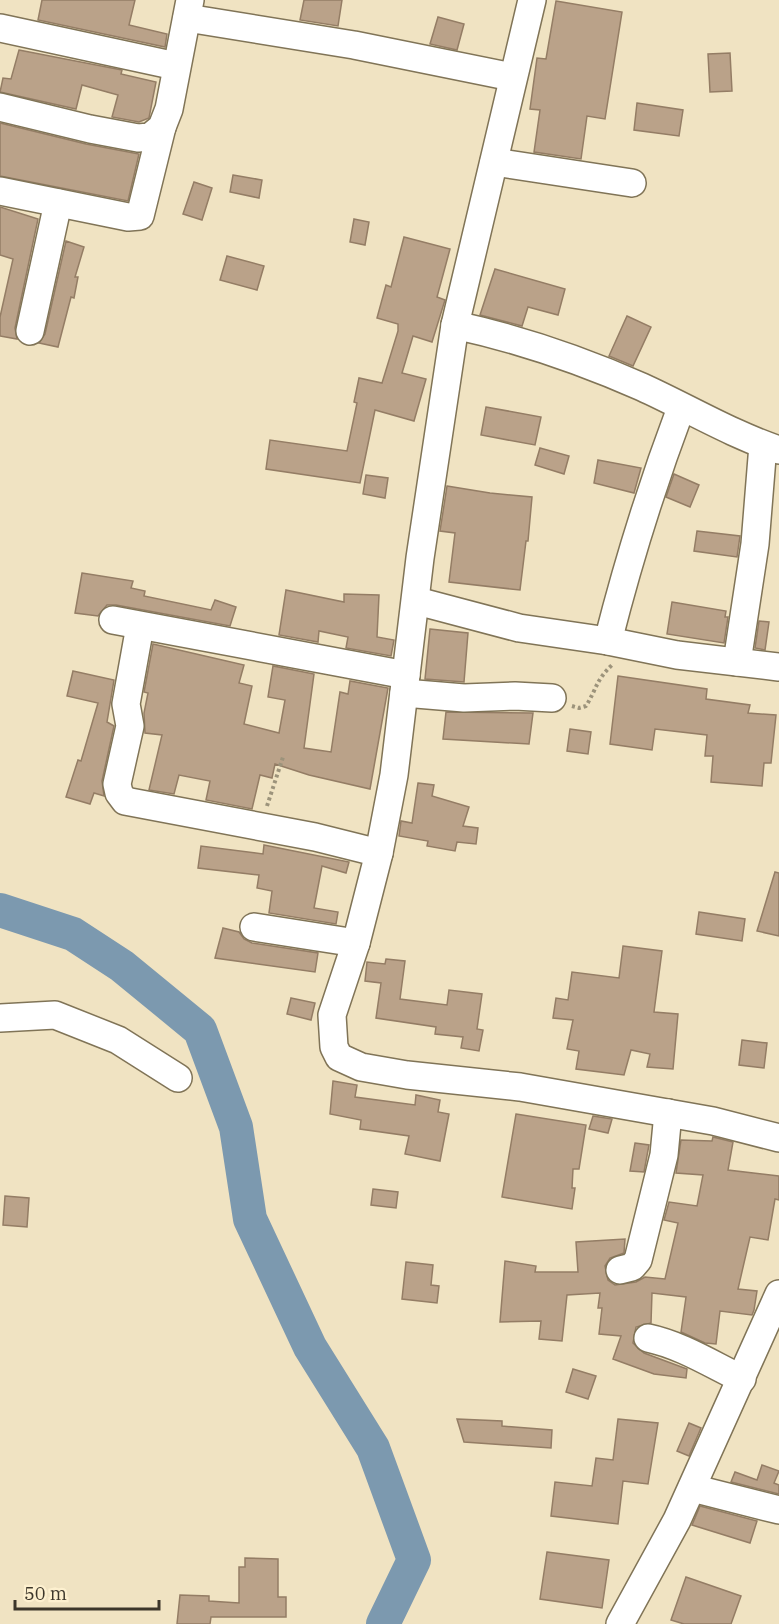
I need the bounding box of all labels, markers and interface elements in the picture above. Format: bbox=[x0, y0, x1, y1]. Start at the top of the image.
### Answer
scale bar bbox=[15, 1573, 159, 1611]
text: 50 m bbox=[24, 1582, 67, 1605]

